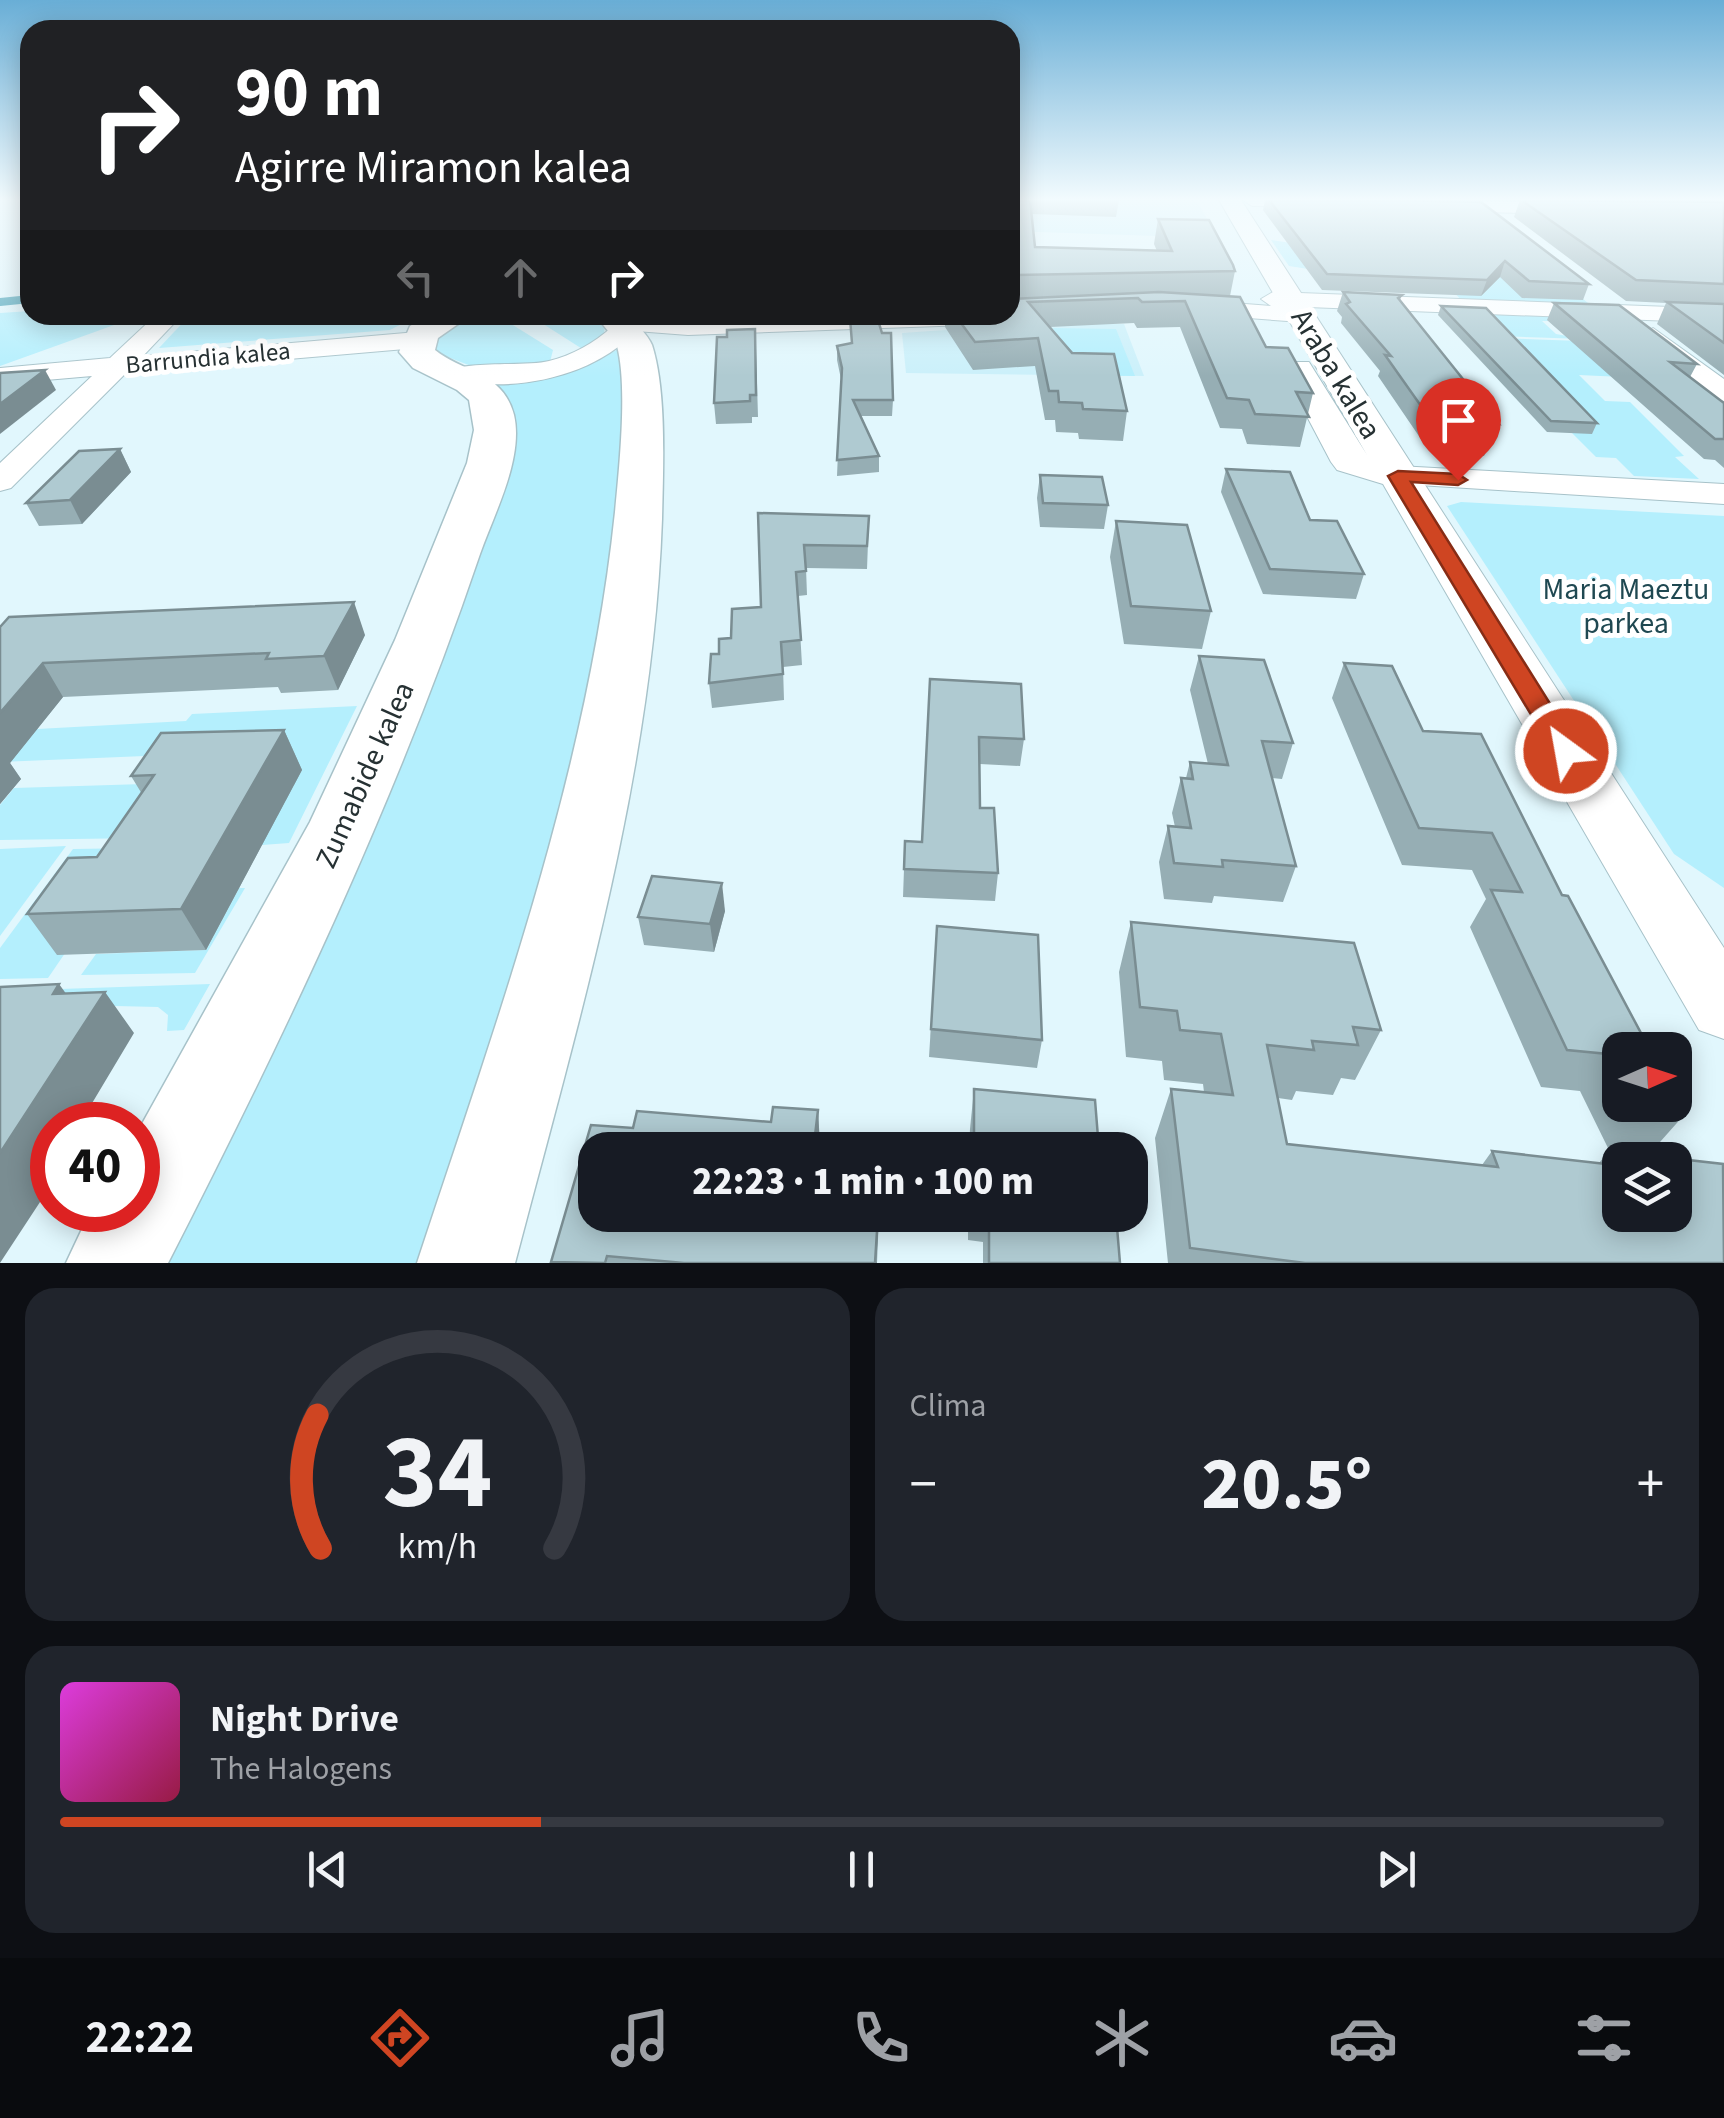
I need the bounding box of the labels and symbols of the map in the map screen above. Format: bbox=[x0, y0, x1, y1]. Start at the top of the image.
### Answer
street label: Araba kalea bbox=[1280, 301, 1392, 447]
street label: Barrundia kalea bbox=[124, 333, 292, 383]
pin bbox=[1416, 378, 1501, 481]
park label: Maria Maeztu parkea bbox=[1543, 568, 1709, 645]
street label: Zumabide kalea bbox=[305, 675, 425, 875]
position arrow bbox=[1514, 699, 1618, 803]
north arrow bbox=[1602, 1032, 1692, 1122]
speed limit sign: 40 bbox=[30, 1102, 160, 1232]

